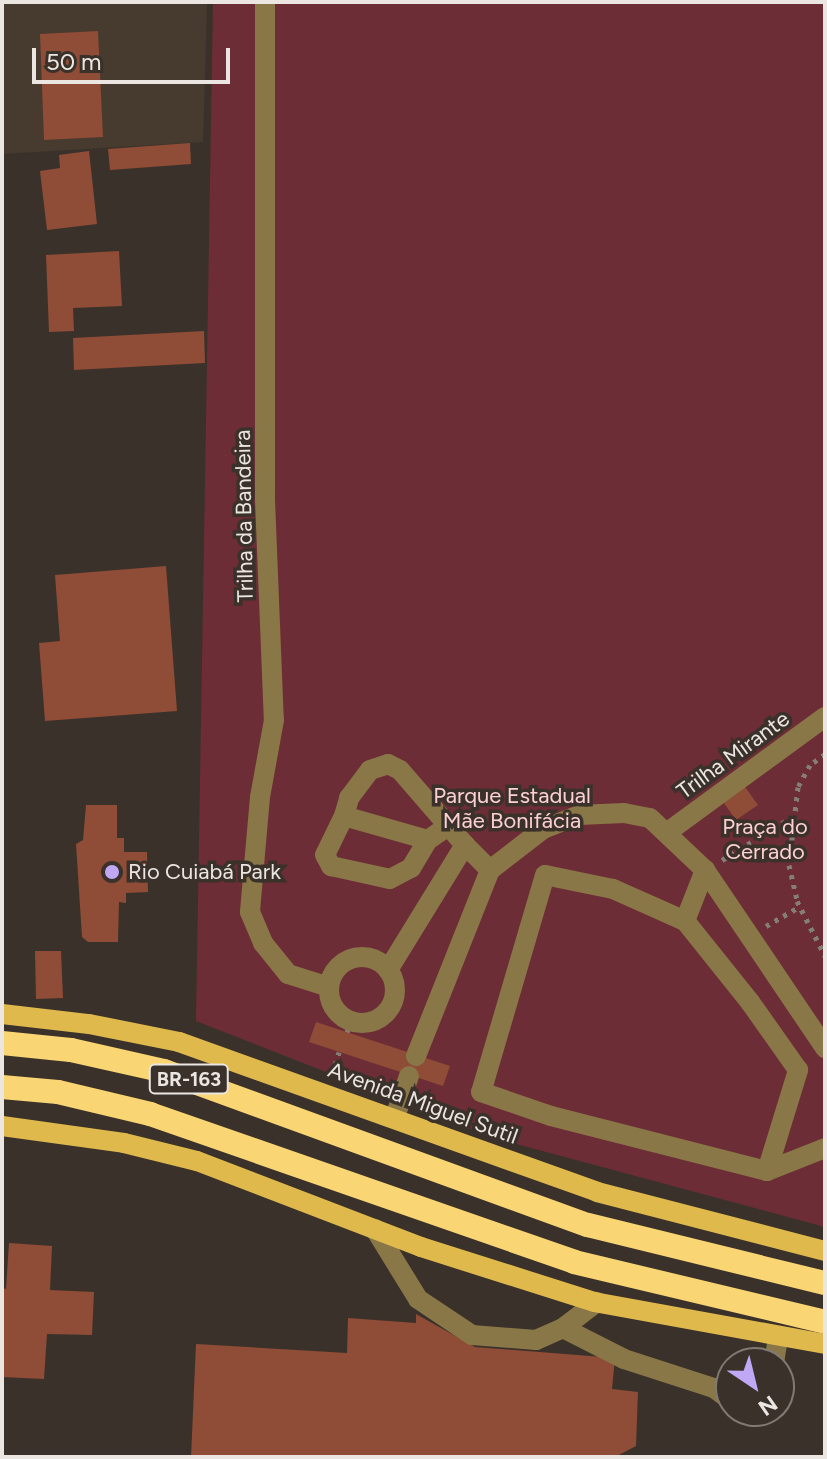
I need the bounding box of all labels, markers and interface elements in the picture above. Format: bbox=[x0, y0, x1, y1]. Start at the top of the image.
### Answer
scale bar bbox=[36, 32, 234, 82]
text: 50 m bbox=[46, 47, 102, 76]
street label: Trilha da Bandeira bbox=[229, 429, 259, 603]
street label: Trilha Mirante bbox=[672, 705, 794, 805]
park label: Parque Estadual Mãe Bonifácia bbox=[433, 782, 591, 834]
park label: Praça do Cerrado bbox=[722, 813, 808, 864]
place label: Rio Cuiabá Park bbox=[128, 859, 281, 885]
marker: Rio Cuiabá Park bbox=[103, 863, 121, 881]
street label: Avenida Miguel Sutil bbox=[325, 1056, 521, 1150]
road number: BR-163 bbox=[147, 1063, 231, 1095]
north arrow bbox=[715, 1347, 795, 1427]
text: N bbox=[753, 1389, 783, 1421]

